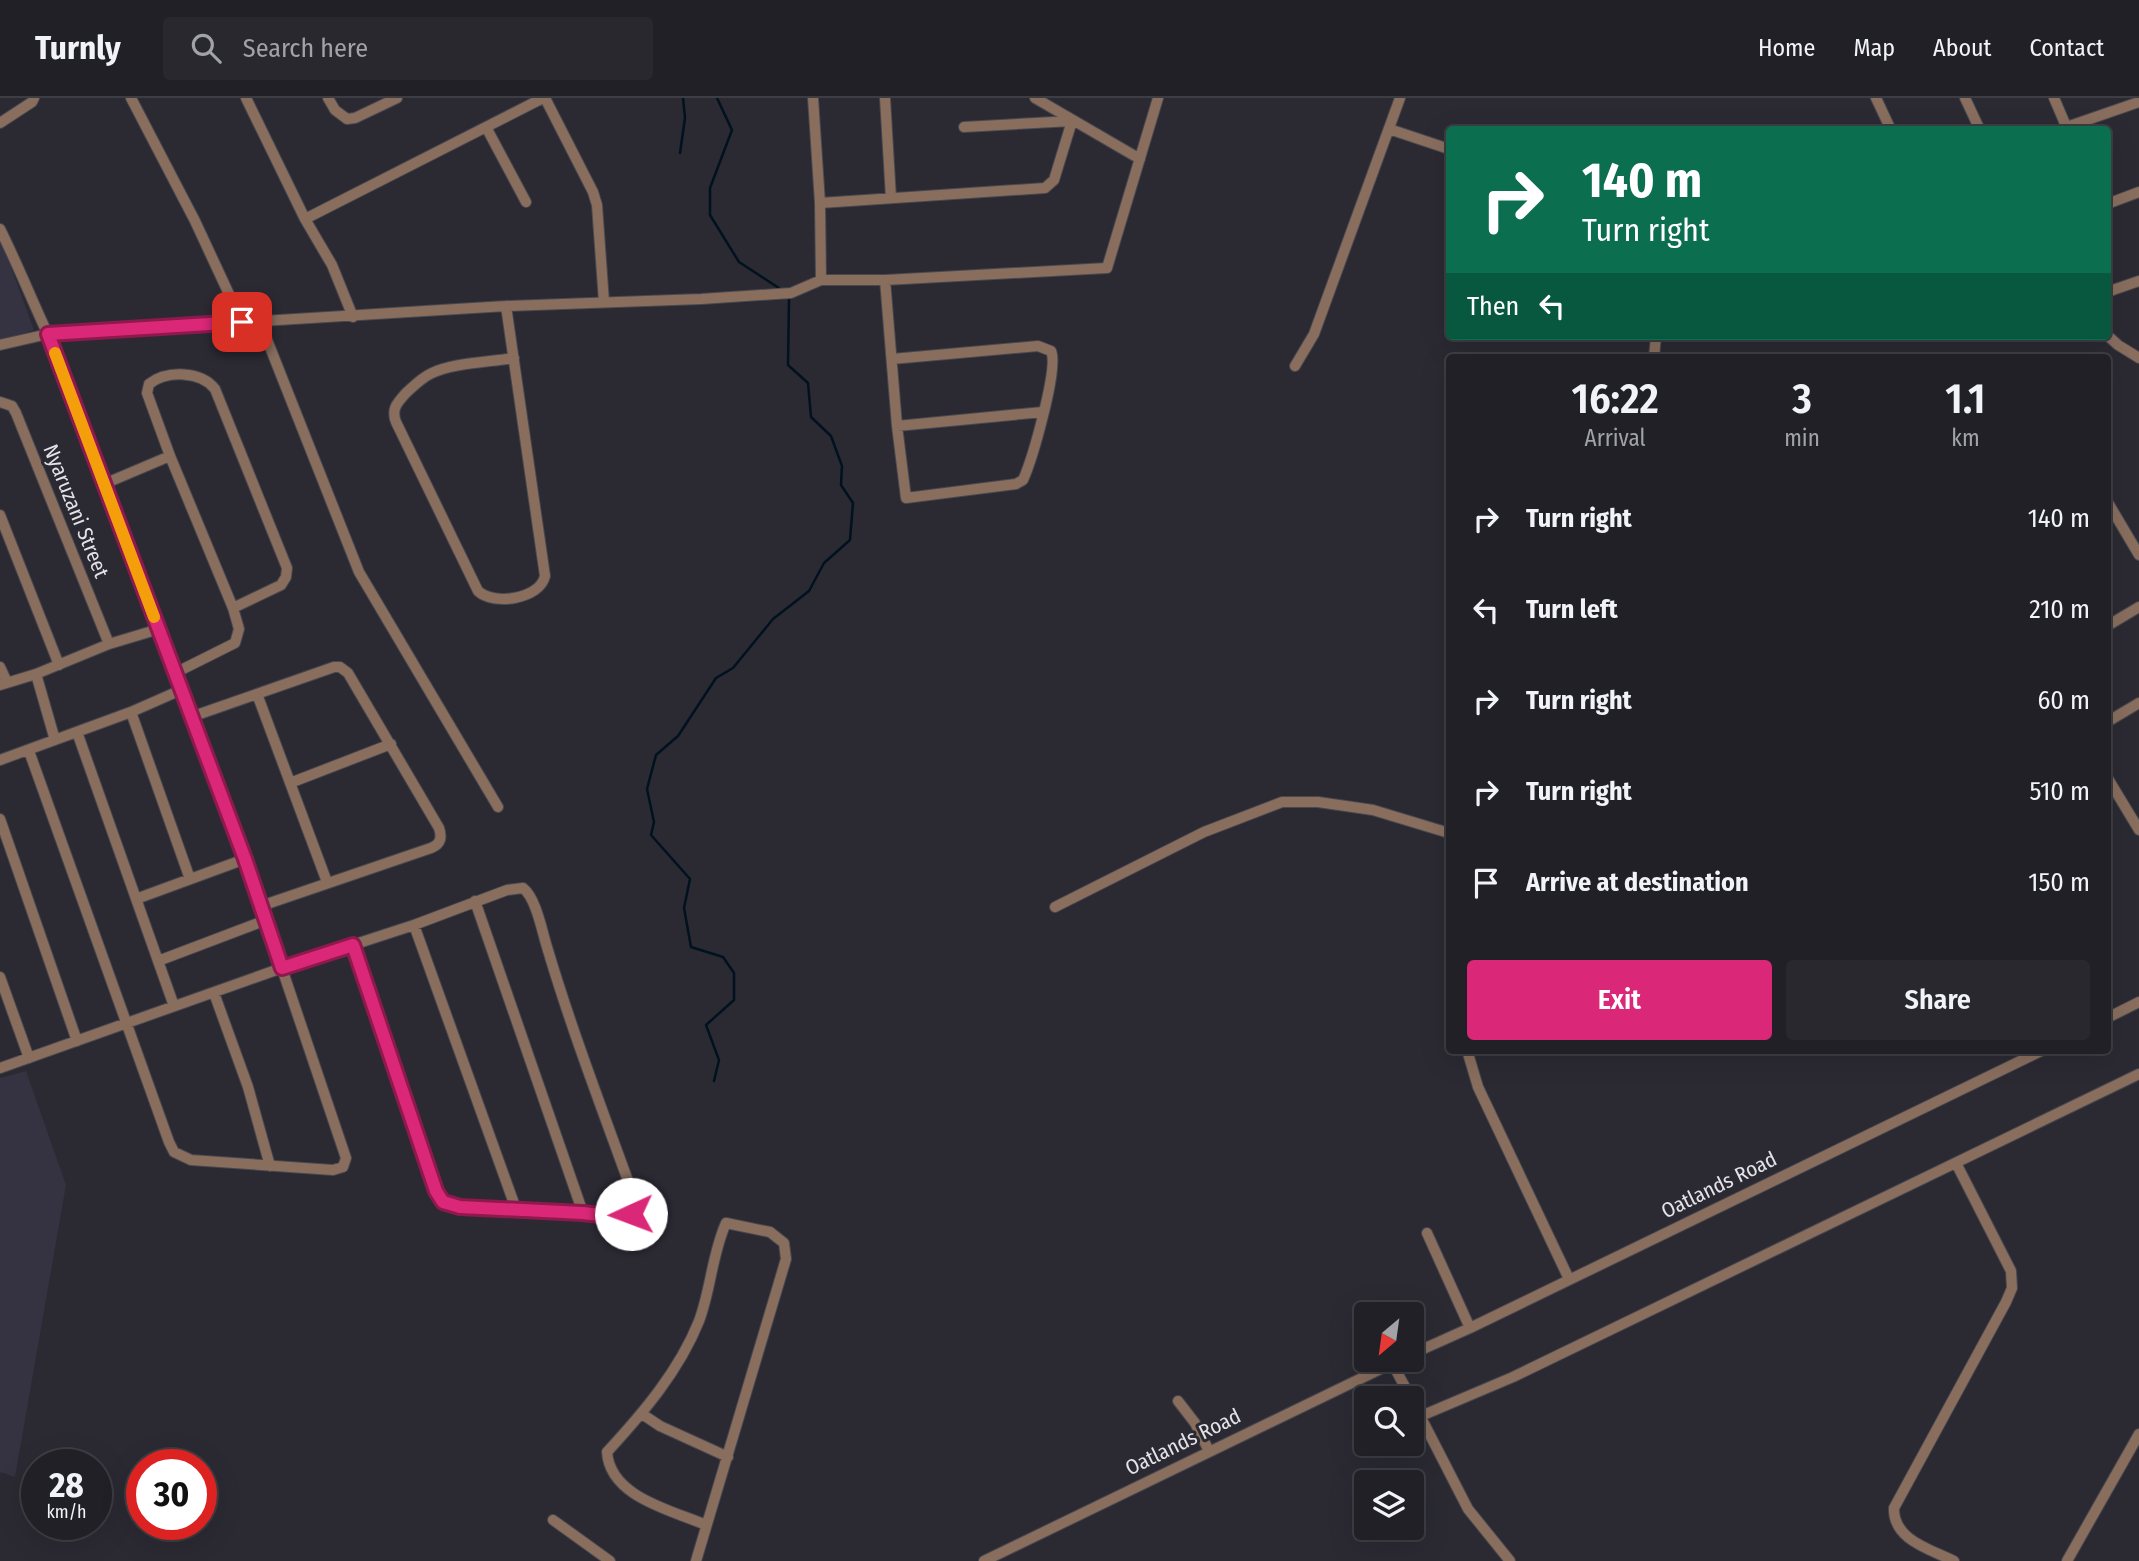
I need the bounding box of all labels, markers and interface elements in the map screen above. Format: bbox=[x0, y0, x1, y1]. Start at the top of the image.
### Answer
search box bbox=[163, 17, 653, 80]
text: Turnly bbox=[35, 28, 121, 68]
icon: search bbox=[187, 29, 225, 67]
text: Search here bbox=[243, 33, 368, 64]
text: Home bbox=[1758, 34, 1815, 62]
text: Map bbox=[1853, 34, 1895, 62]
text: About bbox=[1933, 34, 1991, 62]
text: Contact bbox=[2029, 34, 2104, 62]
text: 140 m bbox=[1582, 151, 1702, 210]
icon: right bbox=[1467, 154, 1558, 245]
text: Turn right bbox=[1582, 211, 1709, 249]
icon: left bbox=[1533, 287, 1571, 325]
text: Then bbox=[1467, 291, 1519, 322]
pin bbox=[212, 292, 272, 352]
icon: arrive bbox=[223, 303, 261, 341]
text: 16:22 bbox=[1571, 374, 1659, 424]
text: 3 bbox=[1792, 374, 1812, 424]
text: 1.1 bbox=[1945, 374, 1986, 424]
text: Arrival bbox=[1585, 424, 1646, 452]
text: min bbox=[1784, 424, 1820, 452]
text: km bbox=[1951, 424, 1980, 452]
street label: Nyaruzani Street bbox=[37, 440, 115, 582]
icon: right bbox=[1467, 500, 1505, 538]
text: Turn right bbox=[1526, 503, 1632, 534]
text: 140 m bbox=[2028, 503, 2090, 534]
icon: left bbox=[1467, 591, 1505, 629]
text: Turn left bbox=[1526, 594, 1618, 625]
text: 210 m bbox=[2029, 594, 2090, 625]
icon: right bbox=[1467, 682, 1505, 720]
text: Turn right bbox=[1526, 685, 1632, 716]
text: 60 m bbox=[2037, 685, 2090, 716]
icon: right bbox=[1467, 773, 1505, 811]
text: Turn right bbox=[1526, 776, 1632, 807]
text: 510 m bbox=[2030, 776, 2090, 807]
icon: arrive bbox=[1467, 864, 1505, 902]
text: Arrive at destination bbox=[1526, 867, 1749, 898]
text: 150 m bbox=[2028, 867, 2090, 898]
button: Exit bbox=[1467, 960, 1772, 1040]
button: Share bbox=[1786, 960, 2090, 1040]
street label: Oatlands Road bbox=[1657, 1146, 1781, 1224]
position arrow bbox=[594, 1177, 668, 1251]
north arrow bbox=[1354, 1302, 1424, 1372]
map controls bbox=[1354, 1302, 1424, 1540]
button: search bbox=[1354, 1386, 1424, 1456]
street label: Oatlands Road bbox=[1121, 1403, 1245, 1481]
speed limit sign: 30 bbox=[126, 1449, 217, 1540]
text: 28 bbox=[49, 1464, 84, 1506]
button: layers bbox=[1354, 1470, 1424, 1540]
text: km/h bbox=[46, 1501, 87, 1523]

